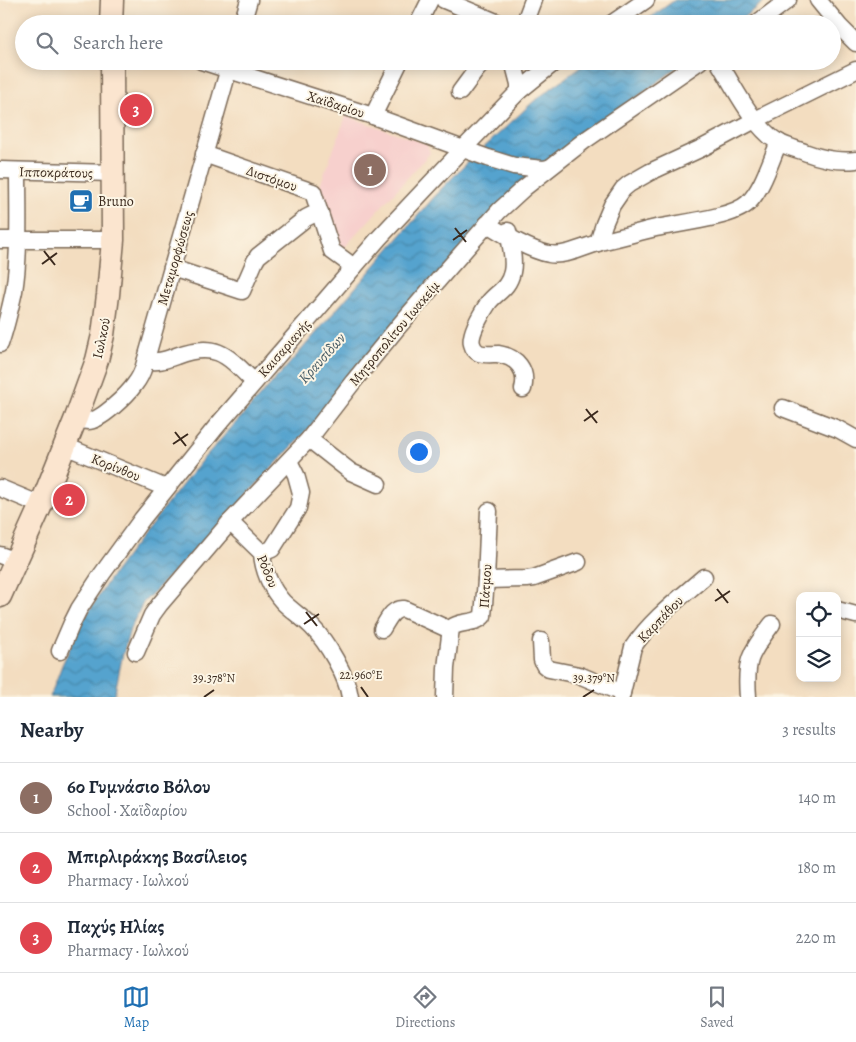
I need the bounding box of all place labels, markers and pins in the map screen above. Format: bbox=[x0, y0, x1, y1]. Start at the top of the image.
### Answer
pin: 3 bbox=[120, 91, 152, 129]
pin: 1 bbox=[354, 151, 386, 189]
cafe icon: Bruno bbox=[68, 188, 94, 214]
place label: Bruno bbox=[98, 192, 134, 211]
pin: 2 bbox=[53, 481, 85, 519]

